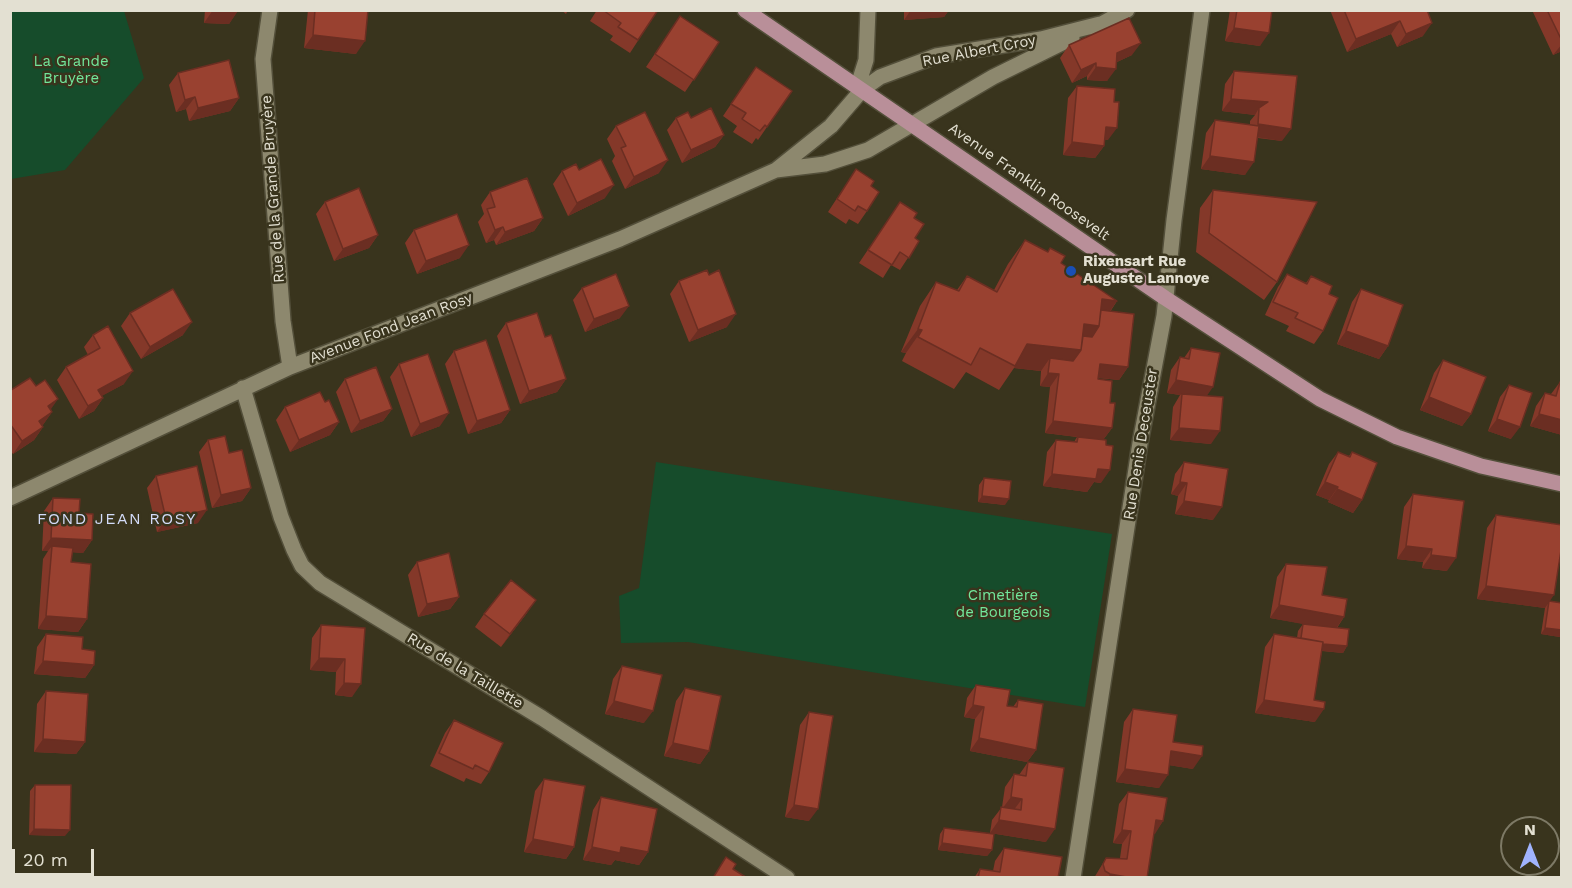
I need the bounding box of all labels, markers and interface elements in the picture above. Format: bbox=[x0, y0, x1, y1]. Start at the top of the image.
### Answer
street label: Rue Albert Croy bbox=[921, 31, 1037, 71]
park label: La Grande Bruyère bbox=[33, 53, 109, 88]
street label: Rue de la Grande Bruyère bbox=[257, 95, 289, 283]
street label: Avenue Franklin Roosevelt bbox=[945, 119, 1113, 245]
place label: Rixensart Rue Auguste Lannoye bbox=[1083, 253, 1209, 288]
marker: Rixensart Rue Auguste Lannoye bbox=[1064, 264, 1078, 278]
street label: Avenue Fond Jean Rosy bbox=[307, 289, 475, 367]
street label: Rue Denis Deceuster bbox=[1120, 367, 1162, 521]
district label: FOND JEAN ROSY bbox=[37, 509, 197, 529]
park label: Cimetière de Bourgeois bbox=[956, 587, 1050, 622]
street label: Rue de la Taillette bbox=[404, 629, 526, 713]
north arrow bbox=[1500, 816, 1560, 876]
text: N bbox=[1524, 820, 1536, 839]
scale bar bbox=[15, 837, 98, 875]
text: 20 m bbox=[23, 849, 68, 870]

